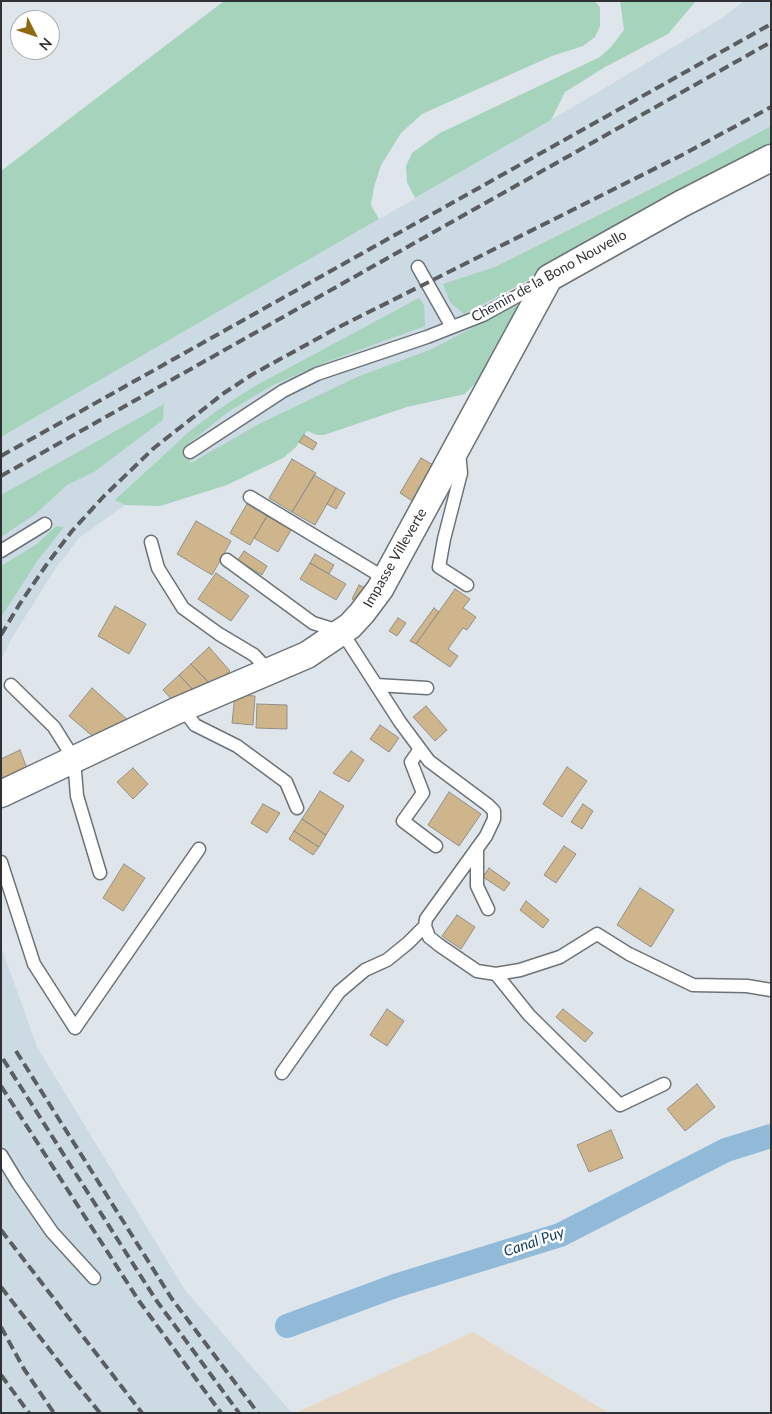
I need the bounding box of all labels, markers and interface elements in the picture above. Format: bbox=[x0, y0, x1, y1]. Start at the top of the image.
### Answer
north arrow bbox=[10, 10, 60, 60]
text: N bbox=[36, 35, 56, 54]
street label: Chemin de la Bono Nouvello bbox=[468, 226, 630, 326]
street label: Impasse Villeverte bbox=[360, 505, 430, 611]
water label: Canal Puy bbox=[501, 1223, 567, 1261]

